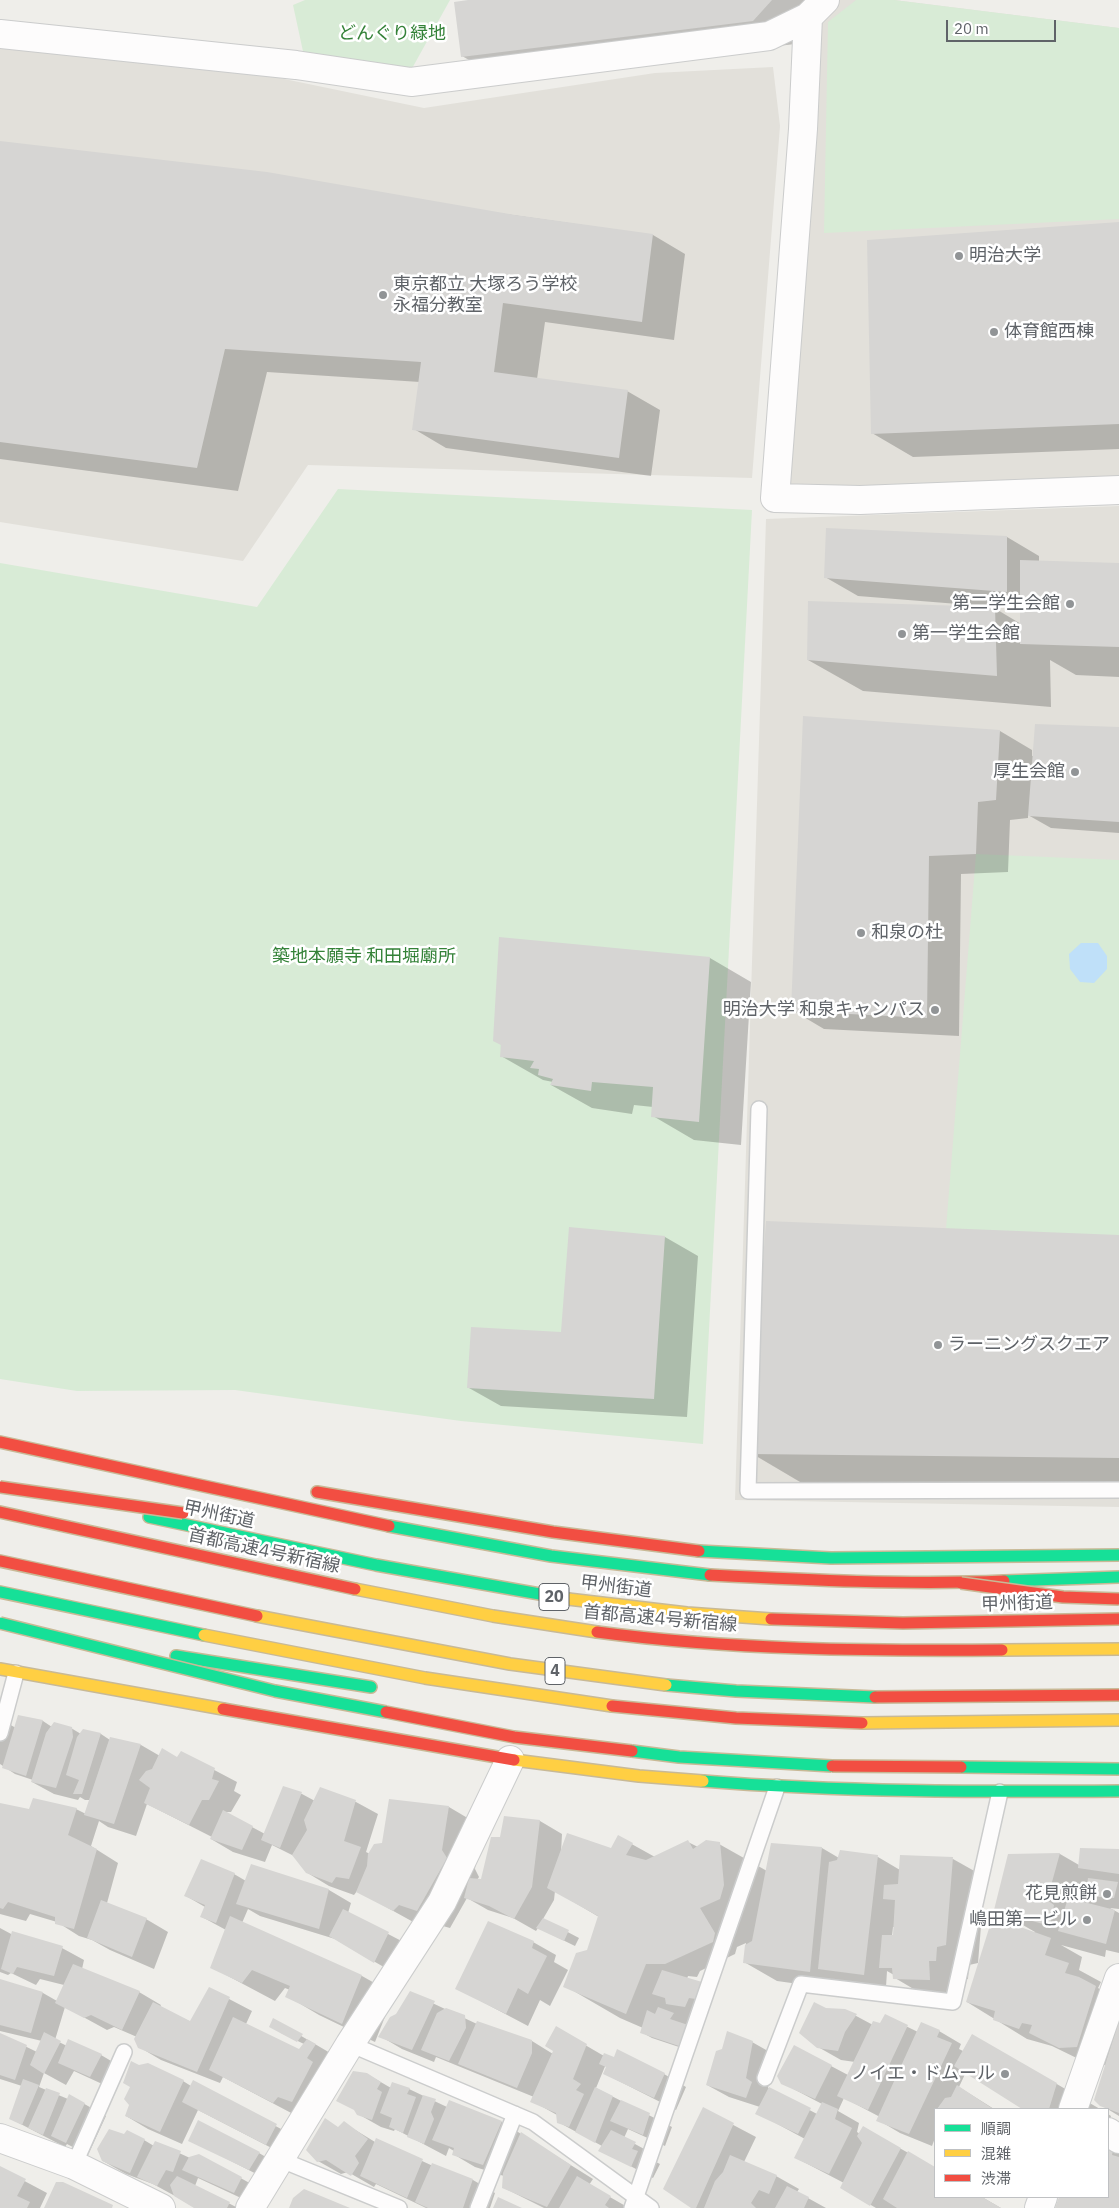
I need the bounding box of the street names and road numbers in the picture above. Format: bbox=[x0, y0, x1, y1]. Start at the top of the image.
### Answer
street label: 甲州街道 bbox=[182, 1497, 256, 1533]
street label: 首都高速4号新宿線 bbox=[186, 1524, 342, 1578]
street label: 甲州街道 bbox=[579, 1572, 653, 1602]
road number: 20 bbox=[539, 1584, 569, 1610]
street label: 甲州街道 bbox=[981, 1592, 1053, 1616]
street label: 首都高速4号新宿線 bbox=[582, 1601, 738, 1637]
road number: 4 bbox=[545, 1658, 565, 1684]

